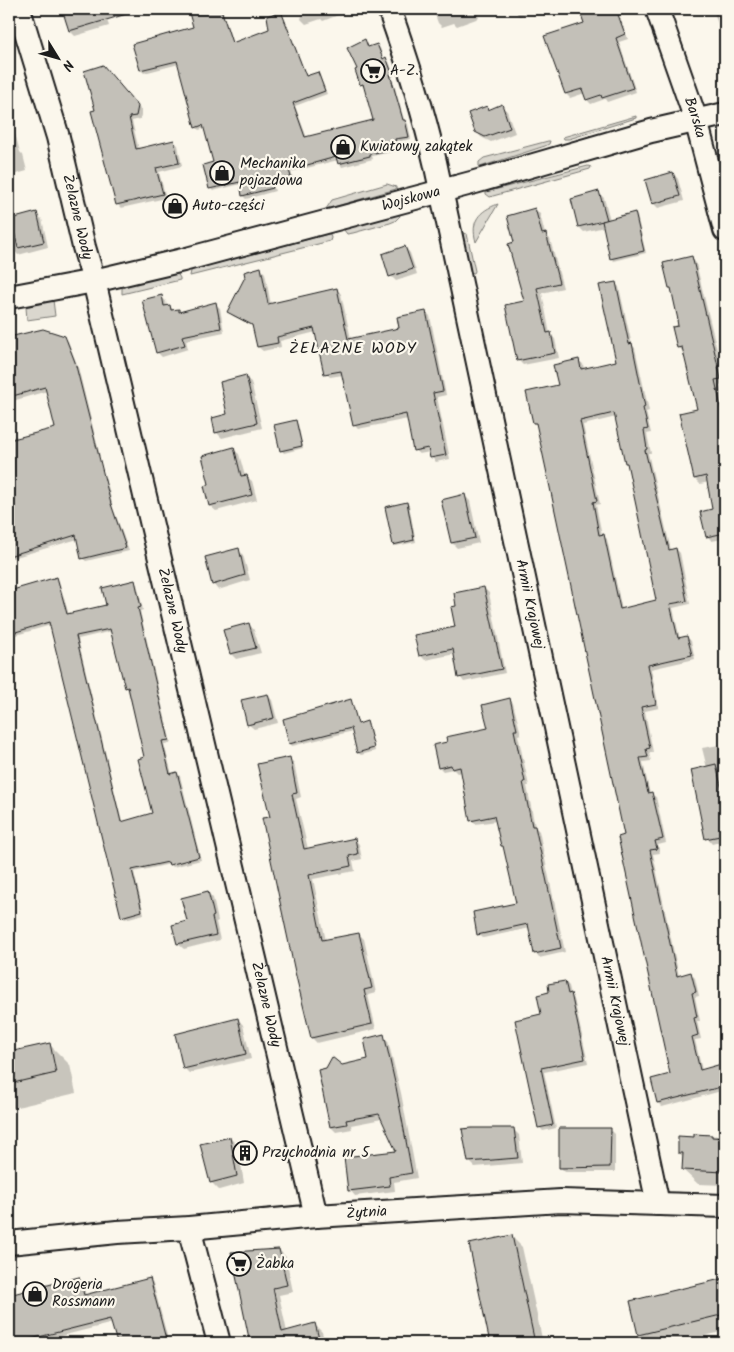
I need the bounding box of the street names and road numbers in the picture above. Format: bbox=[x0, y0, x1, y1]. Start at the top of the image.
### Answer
street label: Barska bbox=[677, 94, 712, 141]
street label: Żelazne Wody bbox=[55, 172, 99, 264]
street label: Wojskowa bbox=[379, 180, 443, 218]
street label: Armii Krajowej bbox=[508, 557, 551, 652]
street label: Żelazne Wody bbox=[150, 565, 194, 657]
street label: Armii Krajowej bbox=[593, 954, 636, 1050]
street label: Żelazne Wody bbox=[244, 959, 288, 1051]
street label: Żytnia bbox=[346, 1200, 388, 1226]

